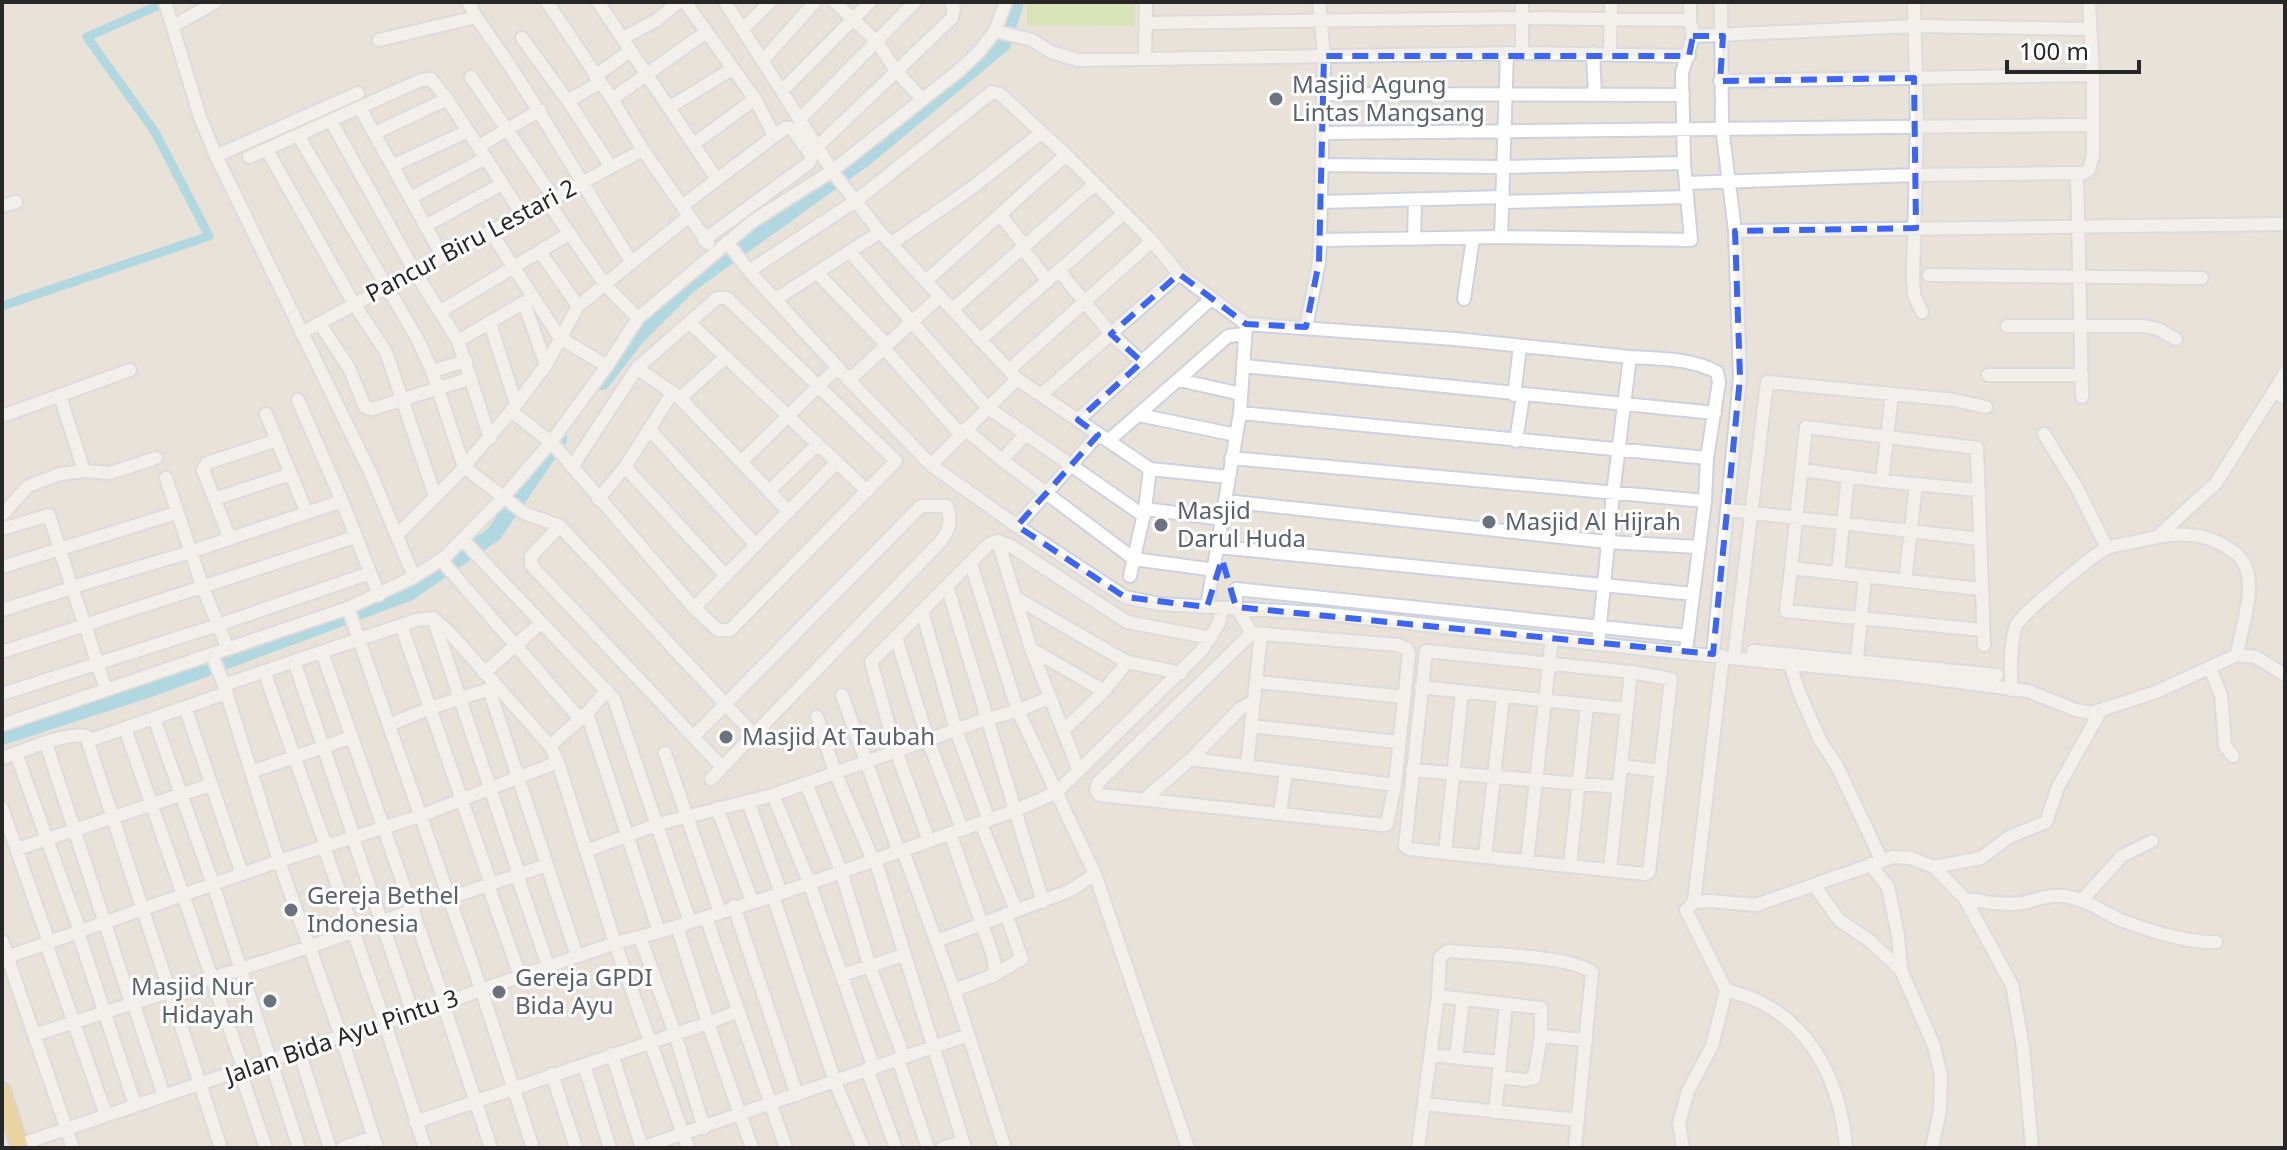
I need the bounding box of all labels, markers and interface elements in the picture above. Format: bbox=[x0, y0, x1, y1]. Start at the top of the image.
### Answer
scale bar bbox=[2007, 24, 2139, 74]
text: 100 m bbox=[2019, 34, 2089, 67]
place label: Masjid Agung Lintas Mangsang bbox=[1292, 67, 1485, 128]
marker: Masjid Agung Lintas Mangsang bbox=[1267, 90, 1285, 108]
street label: Pancur Biru Lestari 2 bbox=[359, 170, 581, 309]
place label: Masjid Darul Huda bbox=[1177, 493, 1306, 554]
place label: Masjid Al Hijrah bbox=[1505, 504, 1681, 537]
marker: Masjid Al Hijrah bbox=[1480, 513, 1498, 531]
marker: Masjid Darul Huda bbox=[1152, 516, 1170, 534]
place label: Masjid At Taubah bbox=[742, 719, 935, 752]
marker: Masjid At Taubah bbox=[717, 728, 735, 746]
place label: Gereja Bethel Indonesia bbox=[307, 878, 459, 939]
marker: Gereja Bethel Indonesia bbox=[282, 901, 300, 919]
place label: Gereja GPDI Bida Ayu bbox=[515, 960, 653, 1021]
place label: Masjid Nur Hidayah bbox=[131, 969, 254, 1030]
street label: Jalan Bida Ayu Pintu 3 bbox=[219, 980, 463, 1092]
marker: Gereja GPDI Bida Ayu bbox=[490, 983, 508, 1001]
marker: Masjid Nur Hidayah bbox=[261, 992, 279, 1010]

